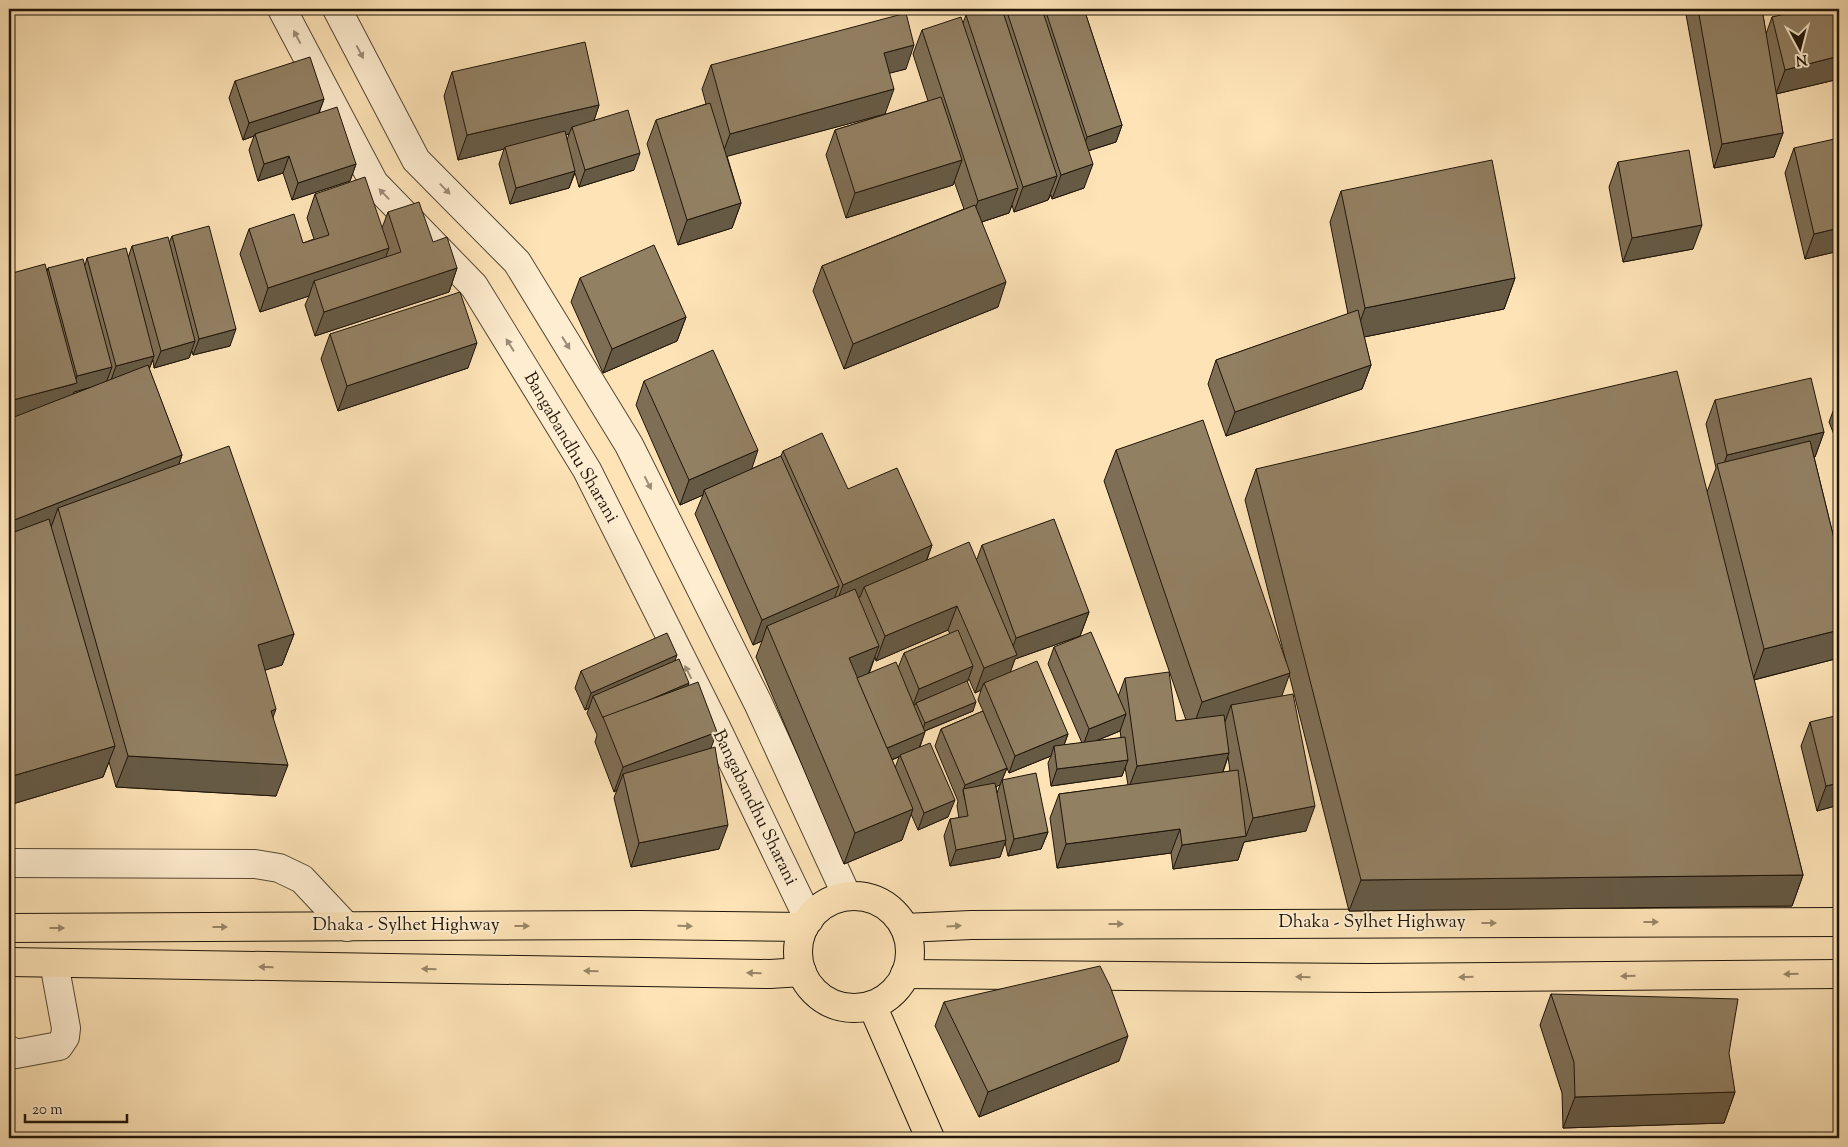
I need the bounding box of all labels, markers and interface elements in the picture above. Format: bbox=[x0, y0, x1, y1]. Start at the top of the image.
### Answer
north arrow bbox=[1776, 22, 1826, 72]
one-way arrow bbox=[293, 30, 301, 44]
one-way arrow bbox=[356, 45, 364, 59]
text: N bbox=[1795, 48, 1808, 70]
one-way arrow bbox=[439, 183, 451, 195]
one-way arrow bbox=[378, 188, 390, 200]
one-way arrow bbox=[562, 336, 571, 349]
one-way arrow bbox=[506, 338, 515, 351]
street label: Bangabandhu Sharani bbox=[516, 368, 624, 528]
one-way arrow bbox=[644, 476, 652, 490]
one-way arrow bbox=[684, 664, 692, 679]
street label: Bangabandhu Sharani bbox=[705, 726, 803, 890]
street label: Dhaka - Sylhet Highway bbox=[1278, 910, 1466, 936]
street label: Dhaka - Sylhet Highway bbox=[312, 913, 500, 939]
one-way arrow bbox=[1643, 918, 1659, 926]
one-way arrow bbox=[1481, 919, 1497, 927]
one-way arrow bbox=[1108, 920, 1124, 928]
one-way arrow bbox=[946, 921, 962, 929]
one-way arrow bbox=[515, 922, 531, 930]
one-way arrow bbox=[677, 922, 693, 930]
one-way arrow bbox=[212, 923, 228, 931]
one-way arrow bbox=[50, 924, 66, 932]
one-way arrow bbox=[258, 962, 274, 970]
one-way arrow bbox=[420, 965, 436, 973]
one-way arrow bbox=[583, 967, 599, 975]
one-way arrow bbox=[745, 969, 761, 977]
one-way arrow bbox=[1782, 971, 1798, 979]
one-way arrow bbox=[1620, 972, 1636, 980]
one-way arrow bbox=[1295, 973, 1311, 981]
one-way arrow bbox=[1457, 973, 1473, 981]
scale bar bbox=[25, 1092, 128, 1124]
text: 20 m bbox=[32, 1100, 63, 1121]

